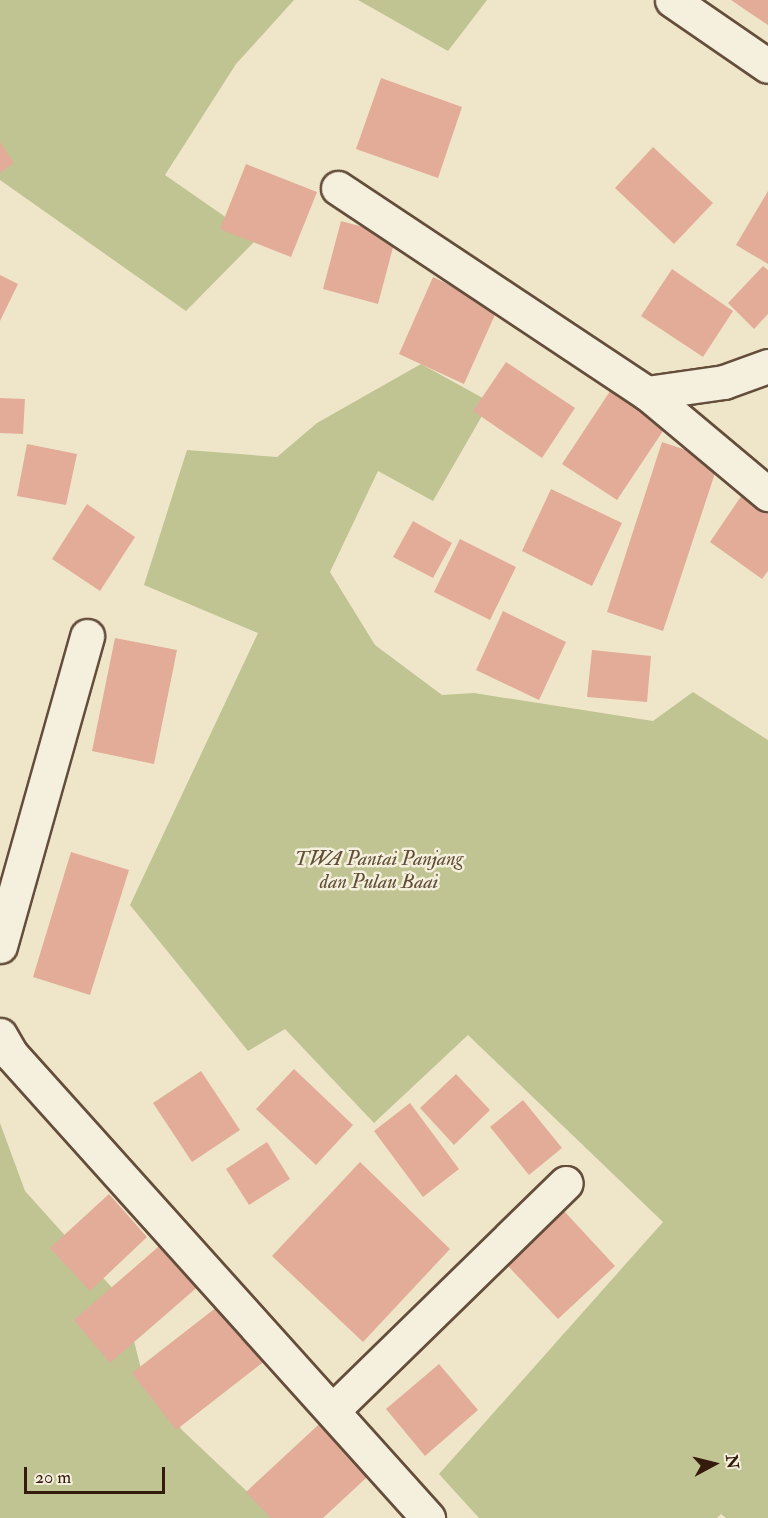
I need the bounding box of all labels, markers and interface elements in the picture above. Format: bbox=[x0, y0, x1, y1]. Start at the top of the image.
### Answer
park label: TWA Pantai Panjang dan Pulau Baai bbox=[295, 846, 463, 893]
north arrow bbox=[684, 1434, 744, 1494]
text: N bbox=[721, 1453, 743, 1470]
scale bar bbox=[27, 1455, 168, 1493]
text: 20 m bbox=[35, 1466, 71, 1489]

